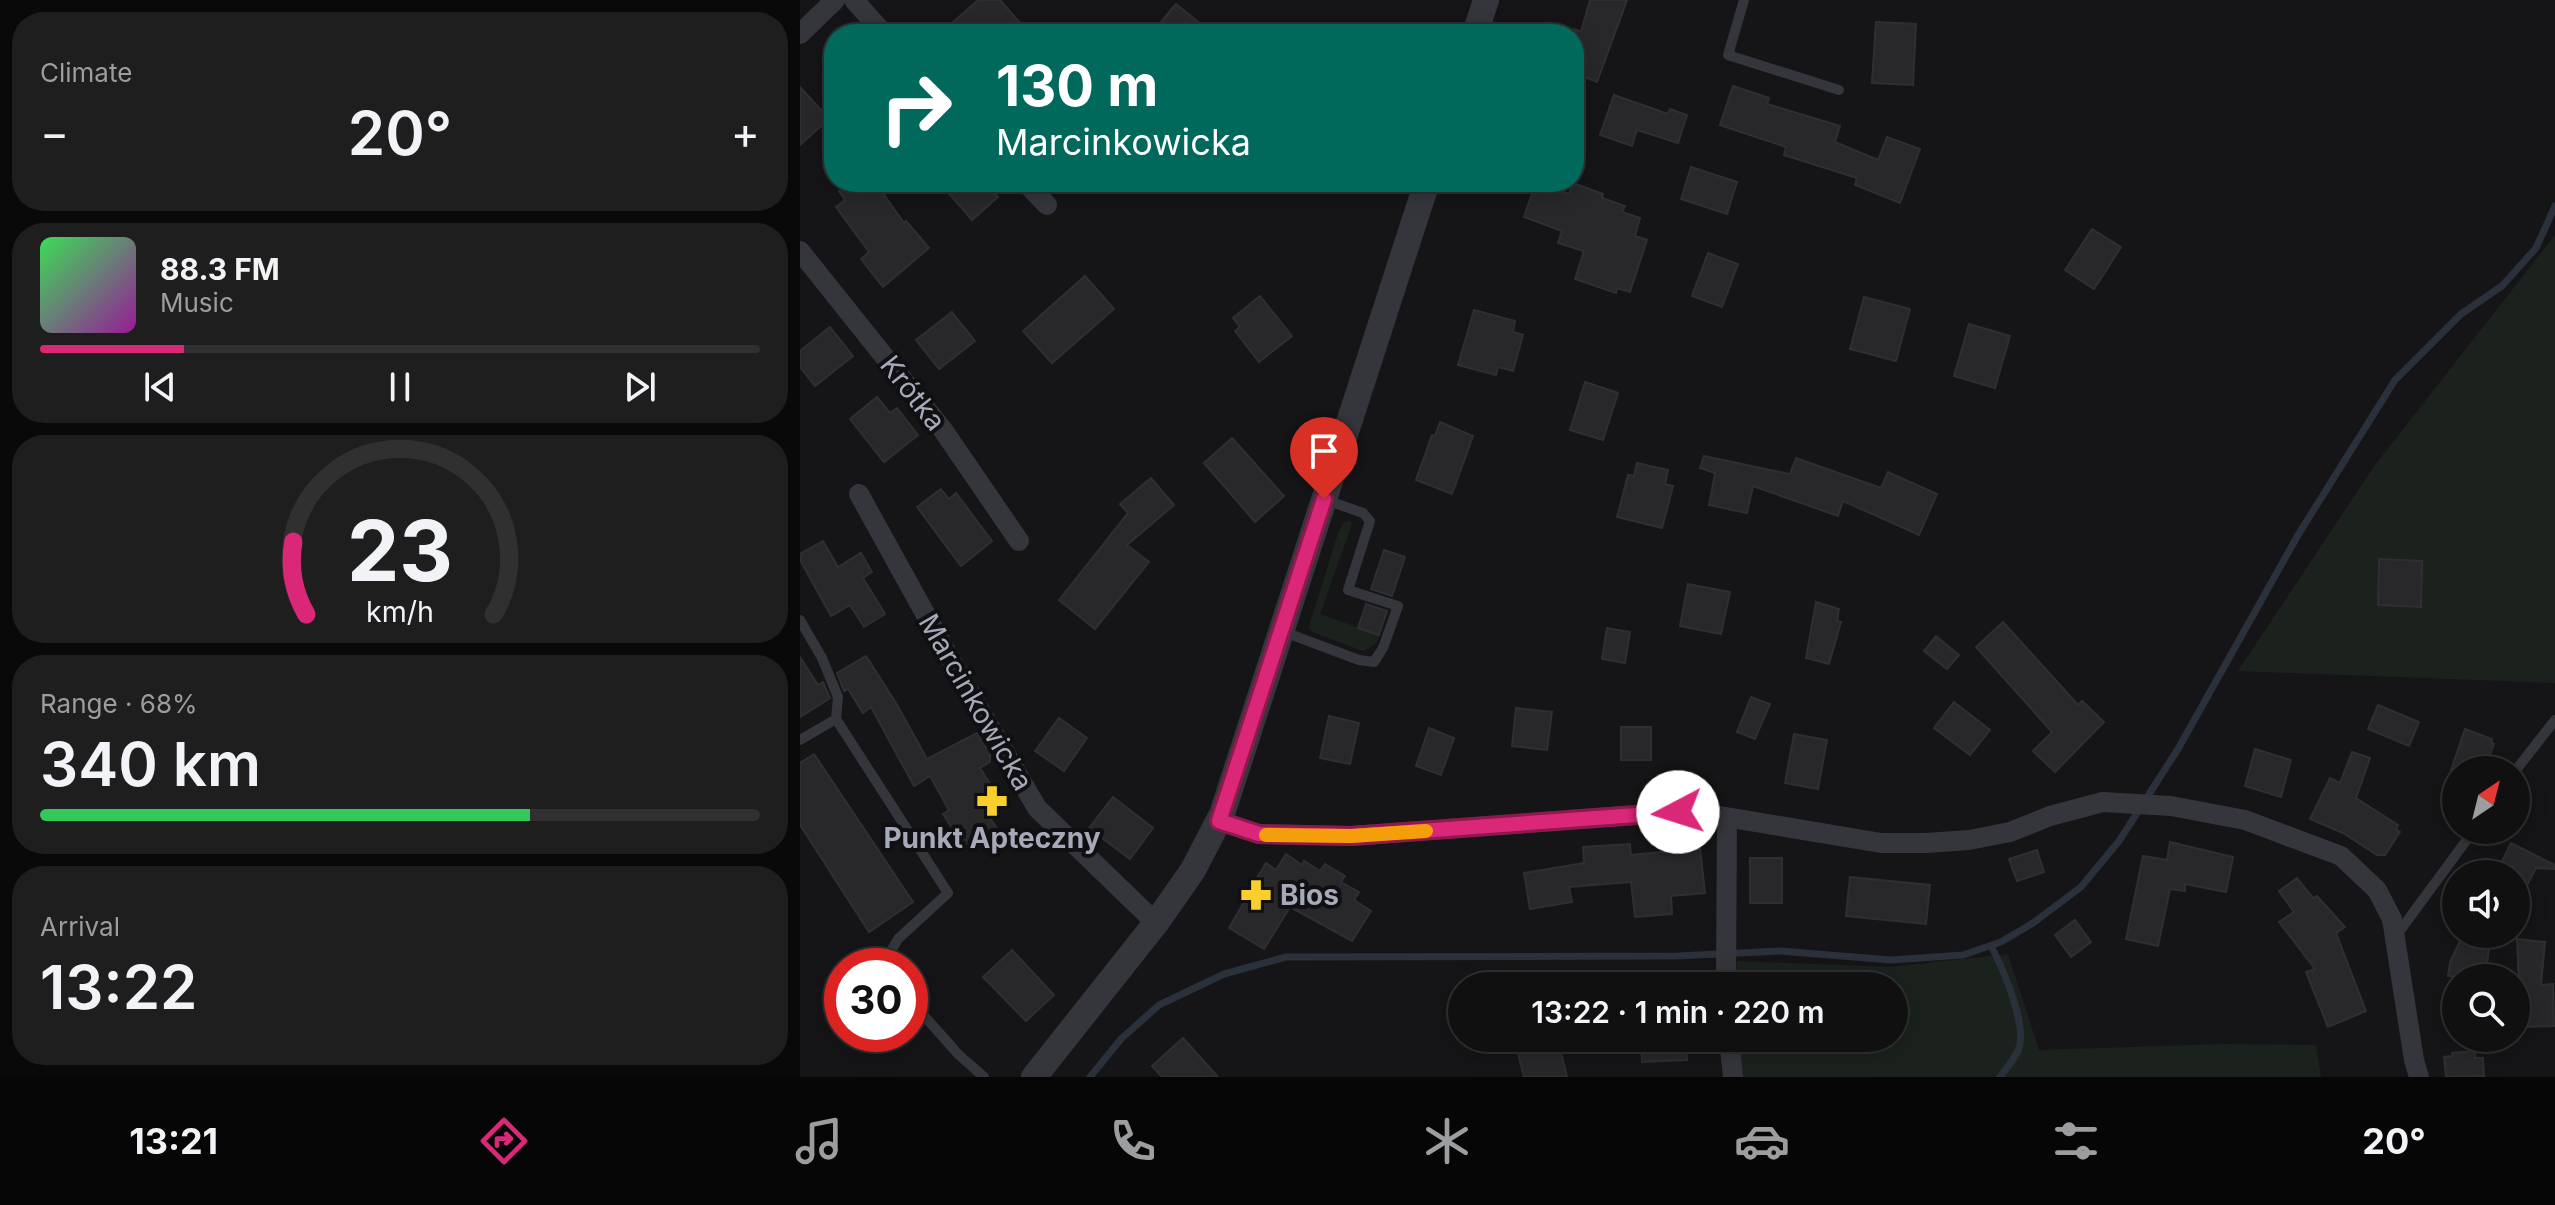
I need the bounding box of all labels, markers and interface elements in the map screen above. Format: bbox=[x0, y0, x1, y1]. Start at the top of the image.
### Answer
text: 130 m bbox=[996, 52, 1158, 120]
icon: right bbox=[864, 56, 968, 160]
text: Climate bbox=[40, 57, 132, 88]
text: 20° bbox=[348, 97, 452, 169]
text: − bbox=[40, 106, 69, 160]
text: + bbox=[731, 106, 760, 160]
text: Marcinkowicka bbox=[996, 120, 1251, 164]
text: 88.3 FM bbox=[160, 251, 280, 287]
text: Music bbox=[160, 287, 234, 318]
street label: Krótka bbox=[873, 349, 953, 437]
icon: previous bbox=[138, 365, 182, 409]
icon: pause bbox=[378, 365, 422, 409]
icon: next bbox=[618, 365, 662, 409]
pin bbox=[1290, 417, 1358, 499]
icon: arrive bbox=[1302, 429, 1346, 473]
text: 23 bbox=[347, 499, 453, 600]
text: km/h bbox=[366, 594, 434, 629]
street label: Marcinkowicka bbox=[912, 608, 1040, 796]
text: Range · 68% bbox=[40, 688, 198, 719]
text: 340 km bbox=[40, 728, 261, 800]
north arrow bbox=[2442, 756, 2530, 844]
map controls bbox=[2442, 756, 2530, 1052]
position arrow bbox=[1636, 770, 1720, 854]
pharmacy icon: Punkt Apteczny bbox=[975, 784, 1009, 818]
place label: Punkt Apteczny bbox=[883, 821, 1101, 855]
button: sound bbox=[2442, 860, 2530, 948]
pharmacy icon: Bios bbox=[1239, 878, 1273, 912]
place label: Bios bbox=[1280, 878, 1339, 912]
text: Arrival bbox=[40, 911, 120, 942]
speed limit sign: 30 bbox=[824, 948, 928, 1052]
text: 13:22 bbox=[40, 951, 197, 1023]
button: search bbox=[2442, 964, 2530, 1052]
text: 13:22 · 1 min · 220 m bbox=[1531, 994, 1825, 1030]
icon: directions bbox=[476, 1113, 532, 1169]
icon: music bbox=[791, 1113, 847, 1169]
icon: phone bbox=[1105, 1113, 1161, 1169]
icon: climate bbox=[1419, 1113, 1475, 1169]
icon: car bbox=[1734, 1113, 1790, 1169]
icon: filters bbox=[2048, 1113, 2104, 1169]
text: 13:21 bbox=[129, 1119, 218, 1163]
text: 20° bbox=[2362, 1119, 2426, 1163]

